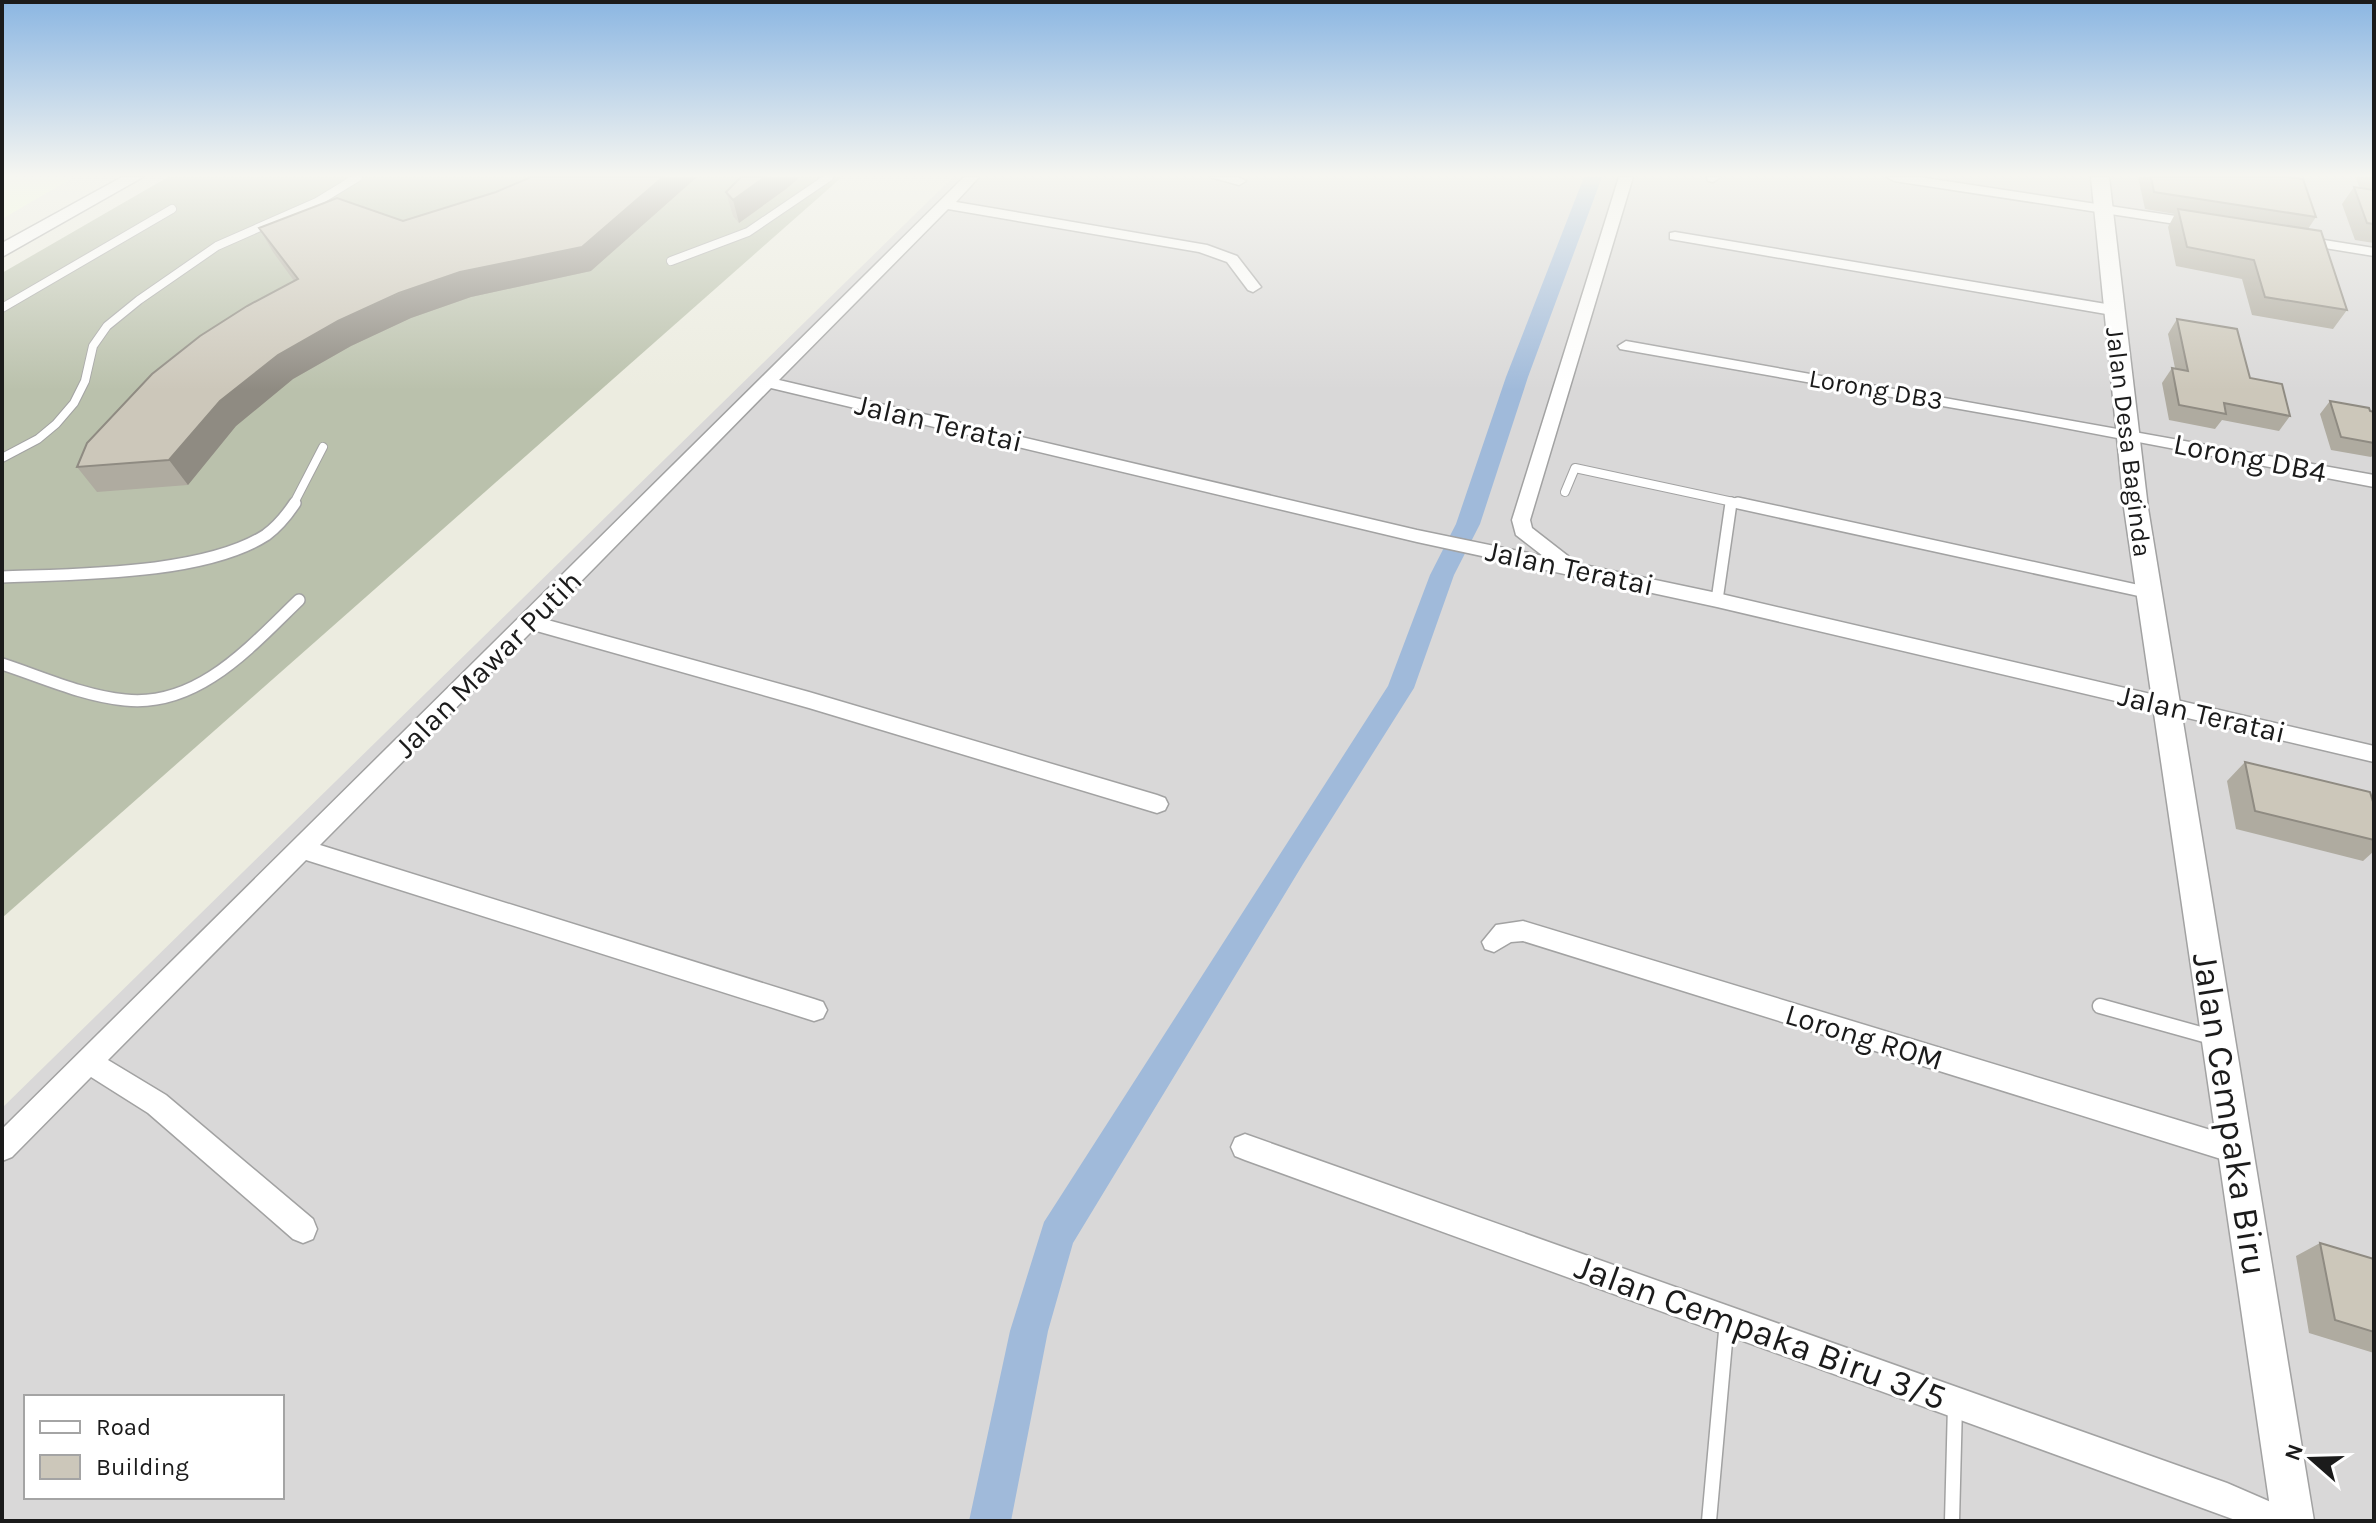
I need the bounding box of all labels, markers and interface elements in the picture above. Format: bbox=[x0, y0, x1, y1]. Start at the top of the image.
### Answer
street label: Jalan Desa Baginda bbox=[2099, 325, 2158, 559]
street label: Lorong DB3 bbox=[1807, 362, 1945, 416]
street label: Jalan Teratai bbox=[852, 386, 1026, 460]
street label: Lorong DB4 bbox=[2170, 426, 2330, 491]
street label: Jalan Teratai bbox=[1483, 533, 1657, 603]
street label: Jalan Mawar Putih bbox=[387, 563, 589, 765]
street label: Jalan Teratai bbox=[2115, 677, 2289, 751]
street label: Jalan Cempaka Biru bbox=[2184, 950, 2276, 1279]
street label: Lorong ROM bbox=[1781, 996, 1947, 1078]
street label: Jalan Cempaka Biru 3/5 bbox=[1569, 1245, 1952, 1419]
legend bbox=[24, 1395, 284, 1499]
text: Road bbox=[96, 1413, 151, 1441]
north arrow bbox=[2272, 1419, 2352, 1499]
text: N bbox=[2279, 1441, 2309, 1464]
text: Building bbox=[96, 1453, 189, 1481]

